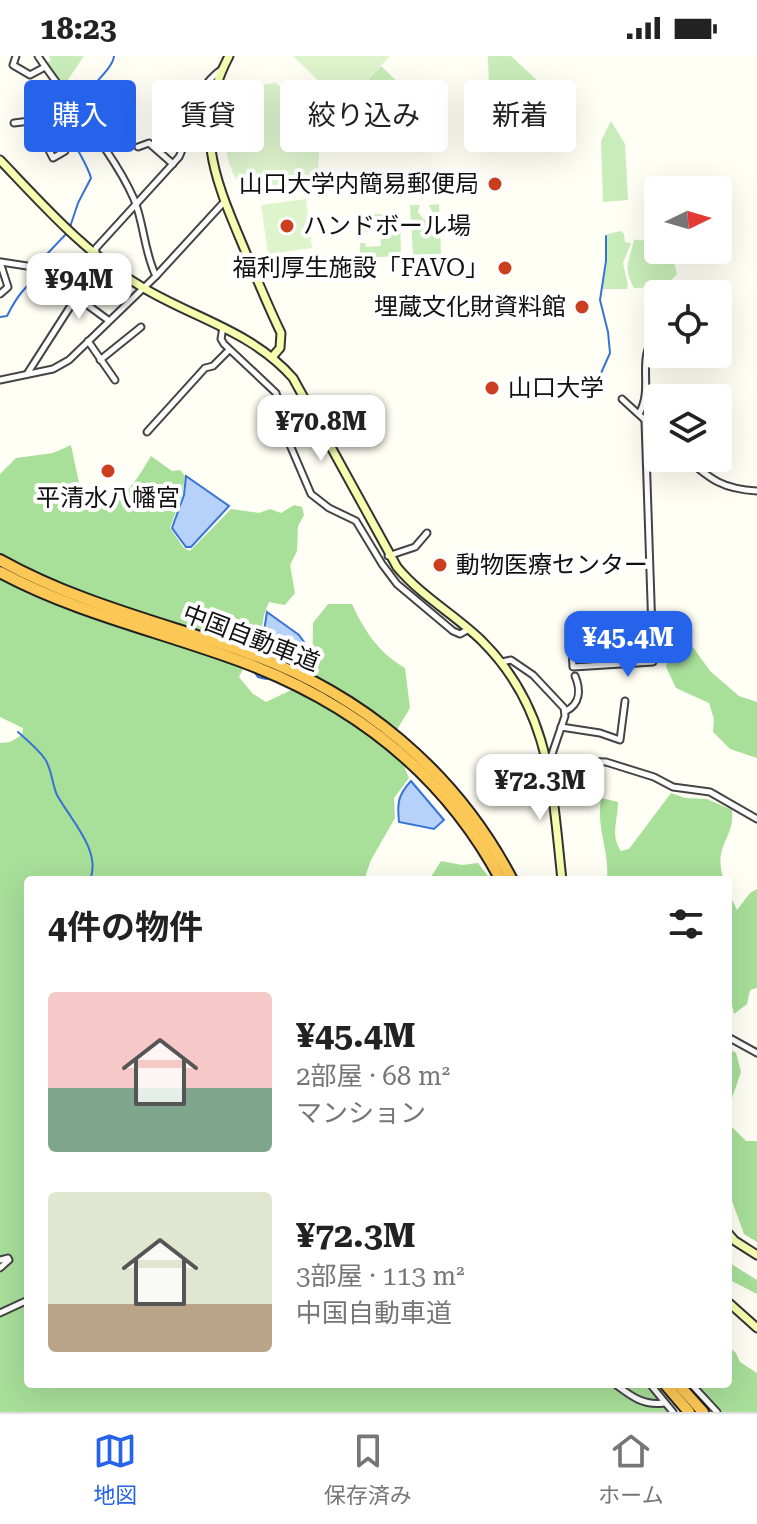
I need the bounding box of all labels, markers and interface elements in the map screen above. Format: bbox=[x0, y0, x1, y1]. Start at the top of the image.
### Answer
text: 18:23 bbox=[40, 11, 117, 46]
chip: 購入 bbox=[24, 80, 136, 152]
chip: 賃貸 bbox=[152, 80, 264, 152]
chip: 絞り込み bbox=[280, 80, 448, 152]
chip: 新着 bbox=[464, 80, 576, 152]
place label: 山口大学内簡易郵便局 bbox=[239, 170, 479, 198]
marker: 山口大学内簡易郵便局 bbox=[486, 175, 504, 193]
north arrow bbox=[644, 176, 732, 264]
map controls bbox=[644, 176, 732, 472]
place label: ハンドボール場 bbox=[303, 212, 471, 240]
marker: ハンドボール場 bbox=[278, 217, 296, 235]
pin: ¥94M bbox=[32, 253, 126, 321]
place label: 福利厚生施設「FAVO」 bbox=[233, 254, 489, 282]
marker: 福利厚生施設「FAVO」 bbox=[496, 259, 514, 277]
text: ¥94M bbox=[45, 264, 113, 294]
button: locate bbox=[644, 280, 732, 368]
place label: 埋蔵文化財資料館 bbox=[374, 293, 566, 321]
marker: 埋蔵文化財資料館 bbox=[573, 298, 591, 316]
place label: 山口大学 bbox=[508, 374, 604, 402]
marker: 山口大学 bbox=[483, 379, 501, 397]
button: layers bbox=[644, 384, 732, 472]
pin: ¥70.8M bbox=[256, 395, 386, 463]
text: ¥70.8M bbox=[275, 406, 367, 436]
marker: 平清水八幡宮 bbox=[99, 462, 117, 480]
place label: 平清水八幡宮 bbox=[36, 484, 180, 512]
place label: 動物医療センター bbox=[456, 551, 648, 579]
marker: 動物医療センター bbox=[431, 556, 449, 574]
street label: 中国自動車道 bbox=[179, 599, 323, 677]
pin: ¥45.4M bbox=[563, 611, 693, 679]
text: ¥45.4M bbox=[582, 622, 674, 652]
pin: ¥72.3M bbox=[475, 754, 605, 822]
text: ¥72.3M bbox=[494, 765, 586, 795]
icon: filters bbox=[664, 902, 708, 946]
text: 4件の物件 bbox=[48, 907, 203, 947]
text: ¥45.4M bbox=[296, 1015, 416, 1055]
icon: home bbox=[112, 1024, 208, 1120]
text: 2部屋 · 68 m² bbox=[296, 1061, 450, 1091]
text: マンション bbox=[296, 1098, 426, 1128]
text: ¥72.3M bbox=[296, 1215, 416, 1255]
icon: home bbox=[112, 1224, 208, 1320]
text: 3部屋 · 113 m² bbox=[296, 1261, 465, 1291]
text: 中国自動車道 bbox=[296, 1298, 452, 1328]
tab: 地図 bbox=[93, 1429, 137, 1509]
tab: 保存済み bbox=[324, 1429, 412, 1509]
tab: ホーム bbox=[598, 1429, 664, 1509]

